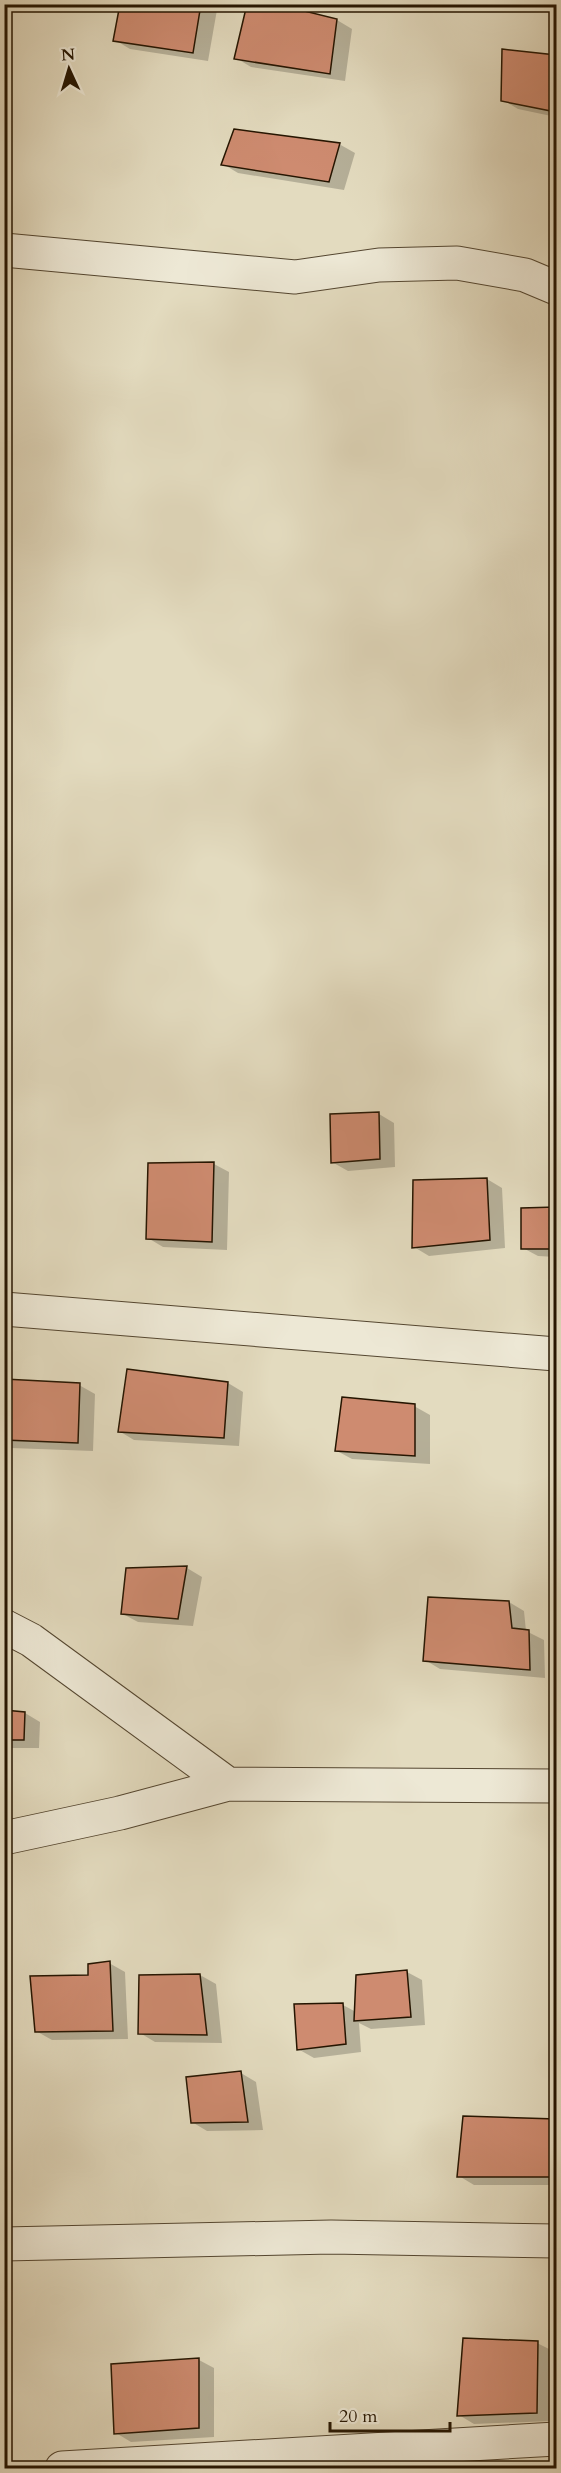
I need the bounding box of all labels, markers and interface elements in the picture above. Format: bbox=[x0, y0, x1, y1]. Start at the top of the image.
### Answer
north arrow bbox=[39, 39, 99, 99]
text: N bbox=[60, 44, 76, 66]
scale bar bbox=[330, 2395, 450, 2433]
text: 20 m bbox=[339, 2404, 378, 2429]

